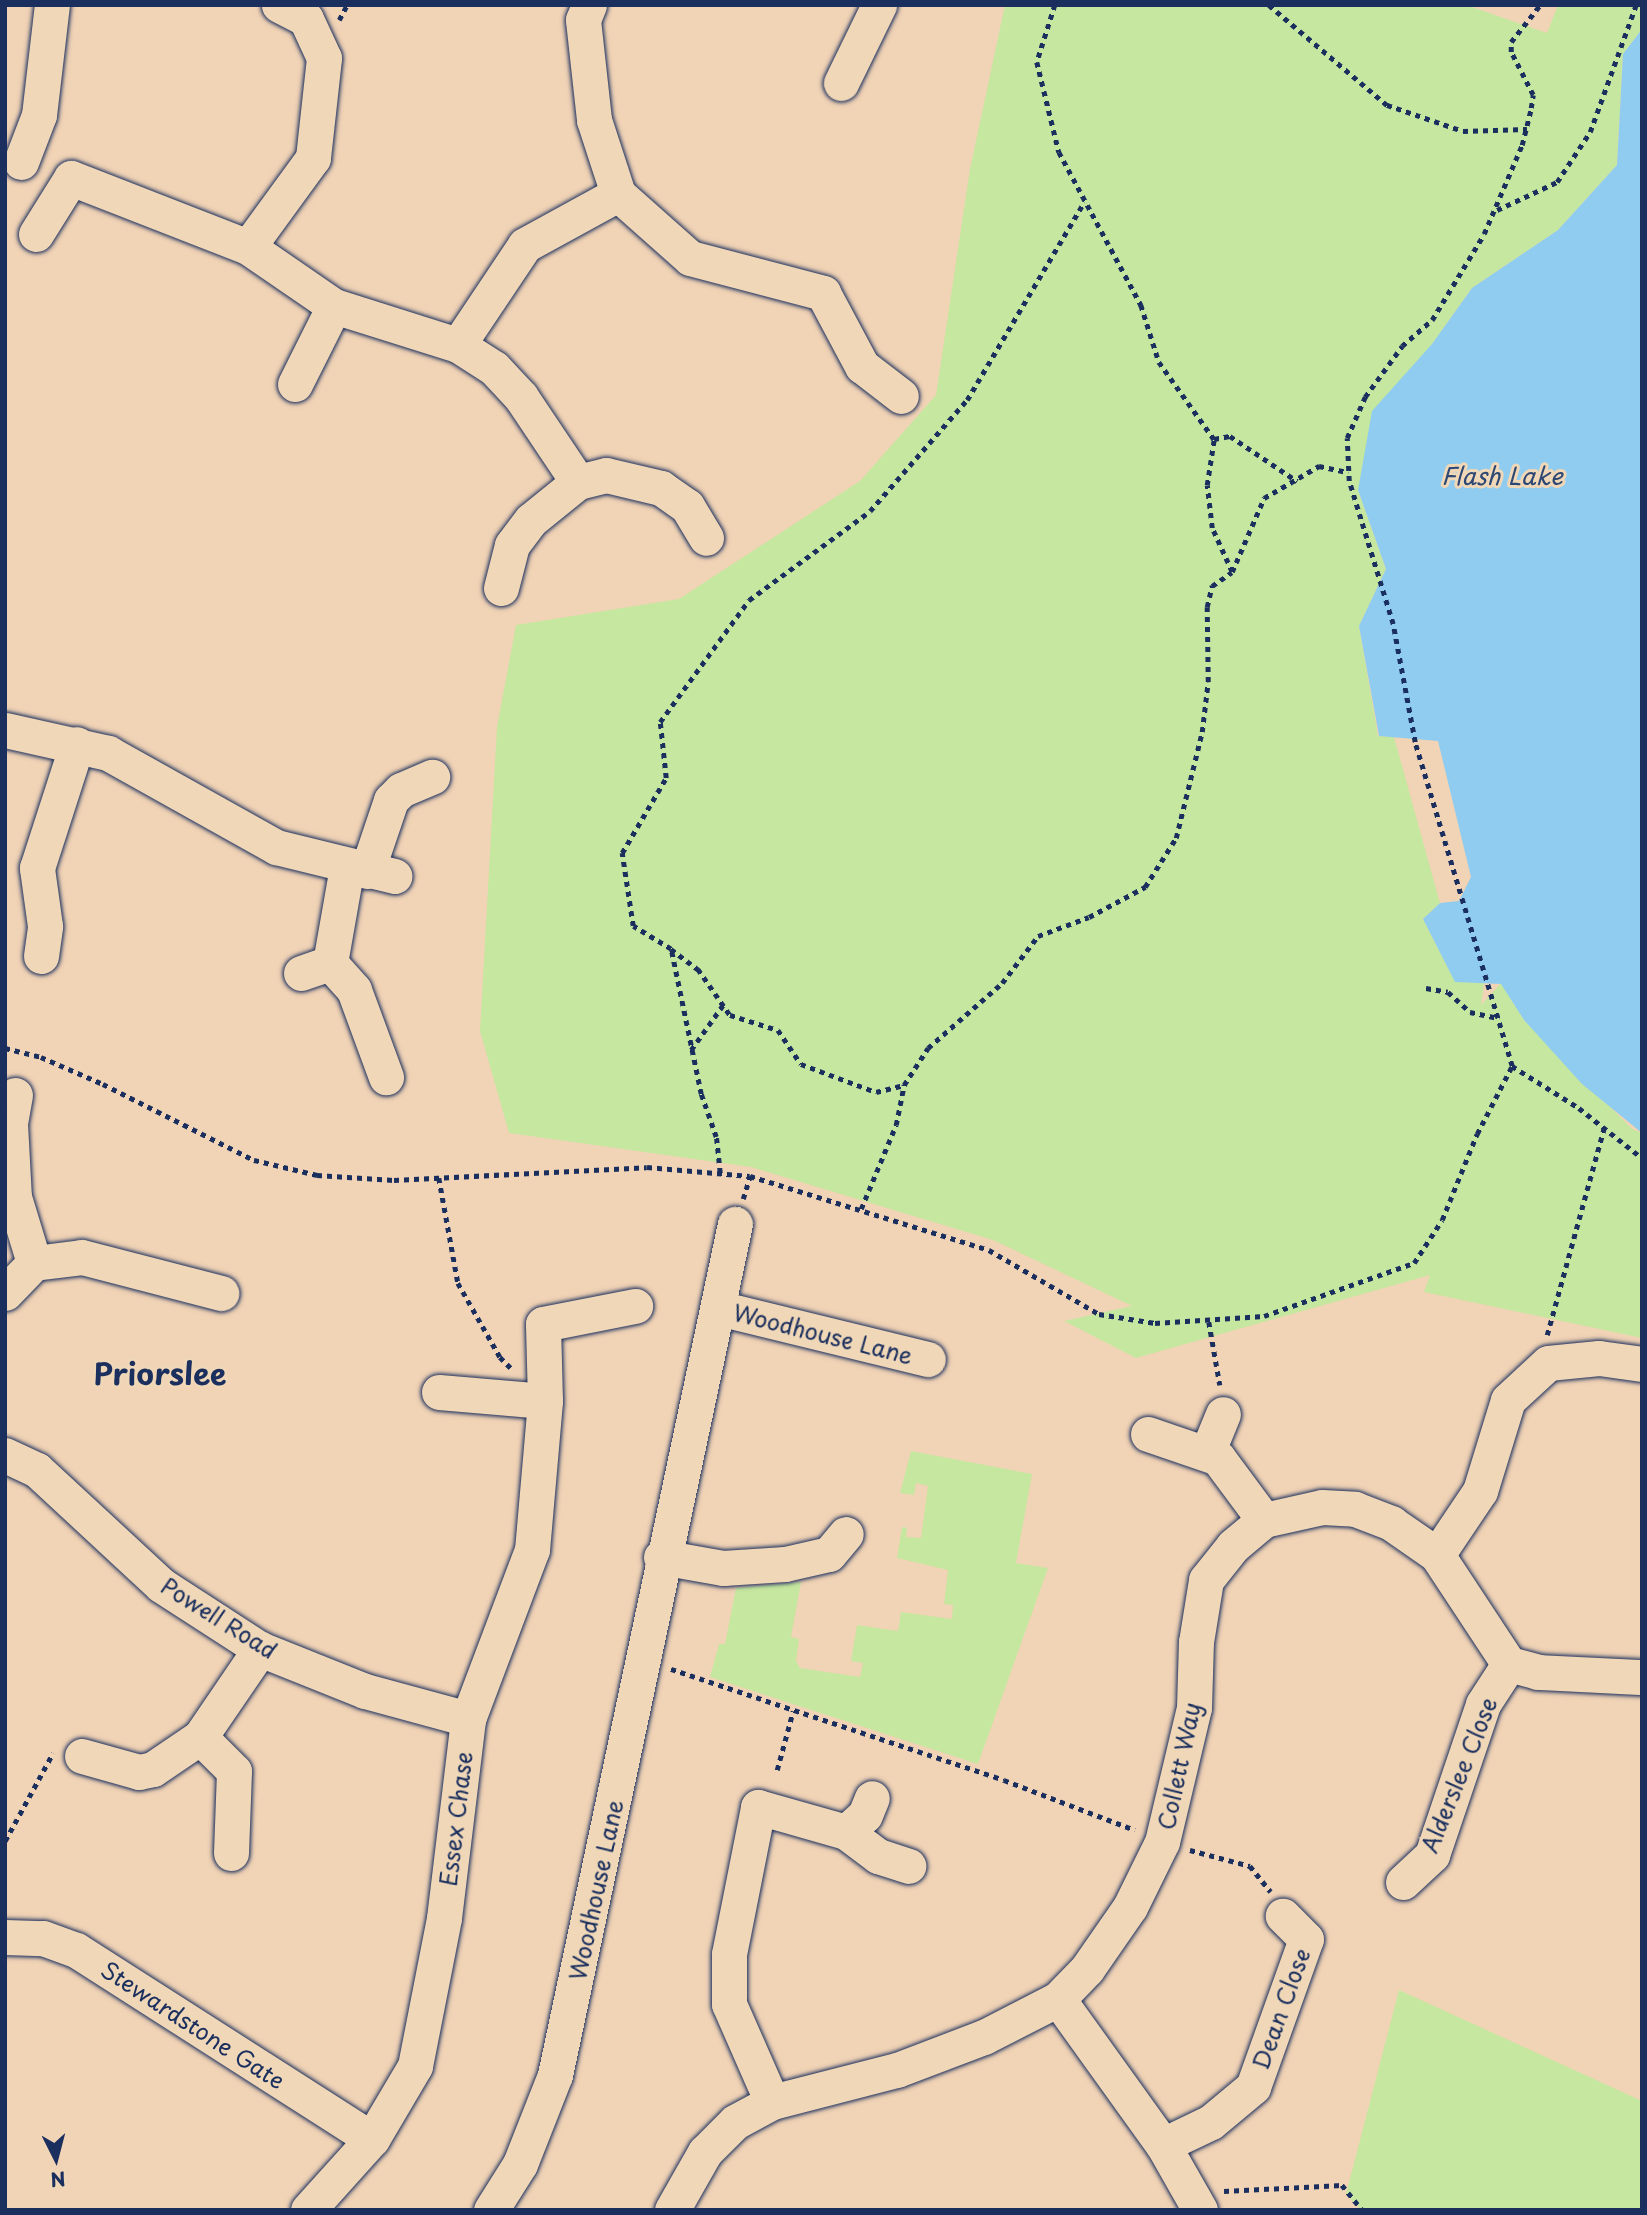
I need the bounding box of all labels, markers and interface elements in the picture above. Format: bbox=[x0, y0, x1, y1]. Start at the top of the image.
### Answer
water label: Flash Lake bbox=[1441, 462, 1563, 490]
street label: Woodhouse Lane bbox=[730, 1298, 916, 1370]
district label: Priorslee bbox=[94, 1355, 226, 1391]
street label: Powell Road bbox=[156, 1571, 282, 1665]
street label: Alderslee Close bbox=[1415, 1693, 1503, 1857]
street label: Collett Way bbox=[1152, 1700, 1206, 1832]
street label: Essex Chase bbox=[434, 1751, 478, 1887]
street label: Woodhouse Lane bbox=[563, 1797, 629, 1983]
street label: Dean Close bbox=[1246, 1945, 1316, 2073]
street label: Stewardstone Gate bbox=[96, 1955, 290, 2095]
north arrow bbox=[21, 2124, 91, 2194]
text: N bbox=[49, 2165, 67, 2195]

